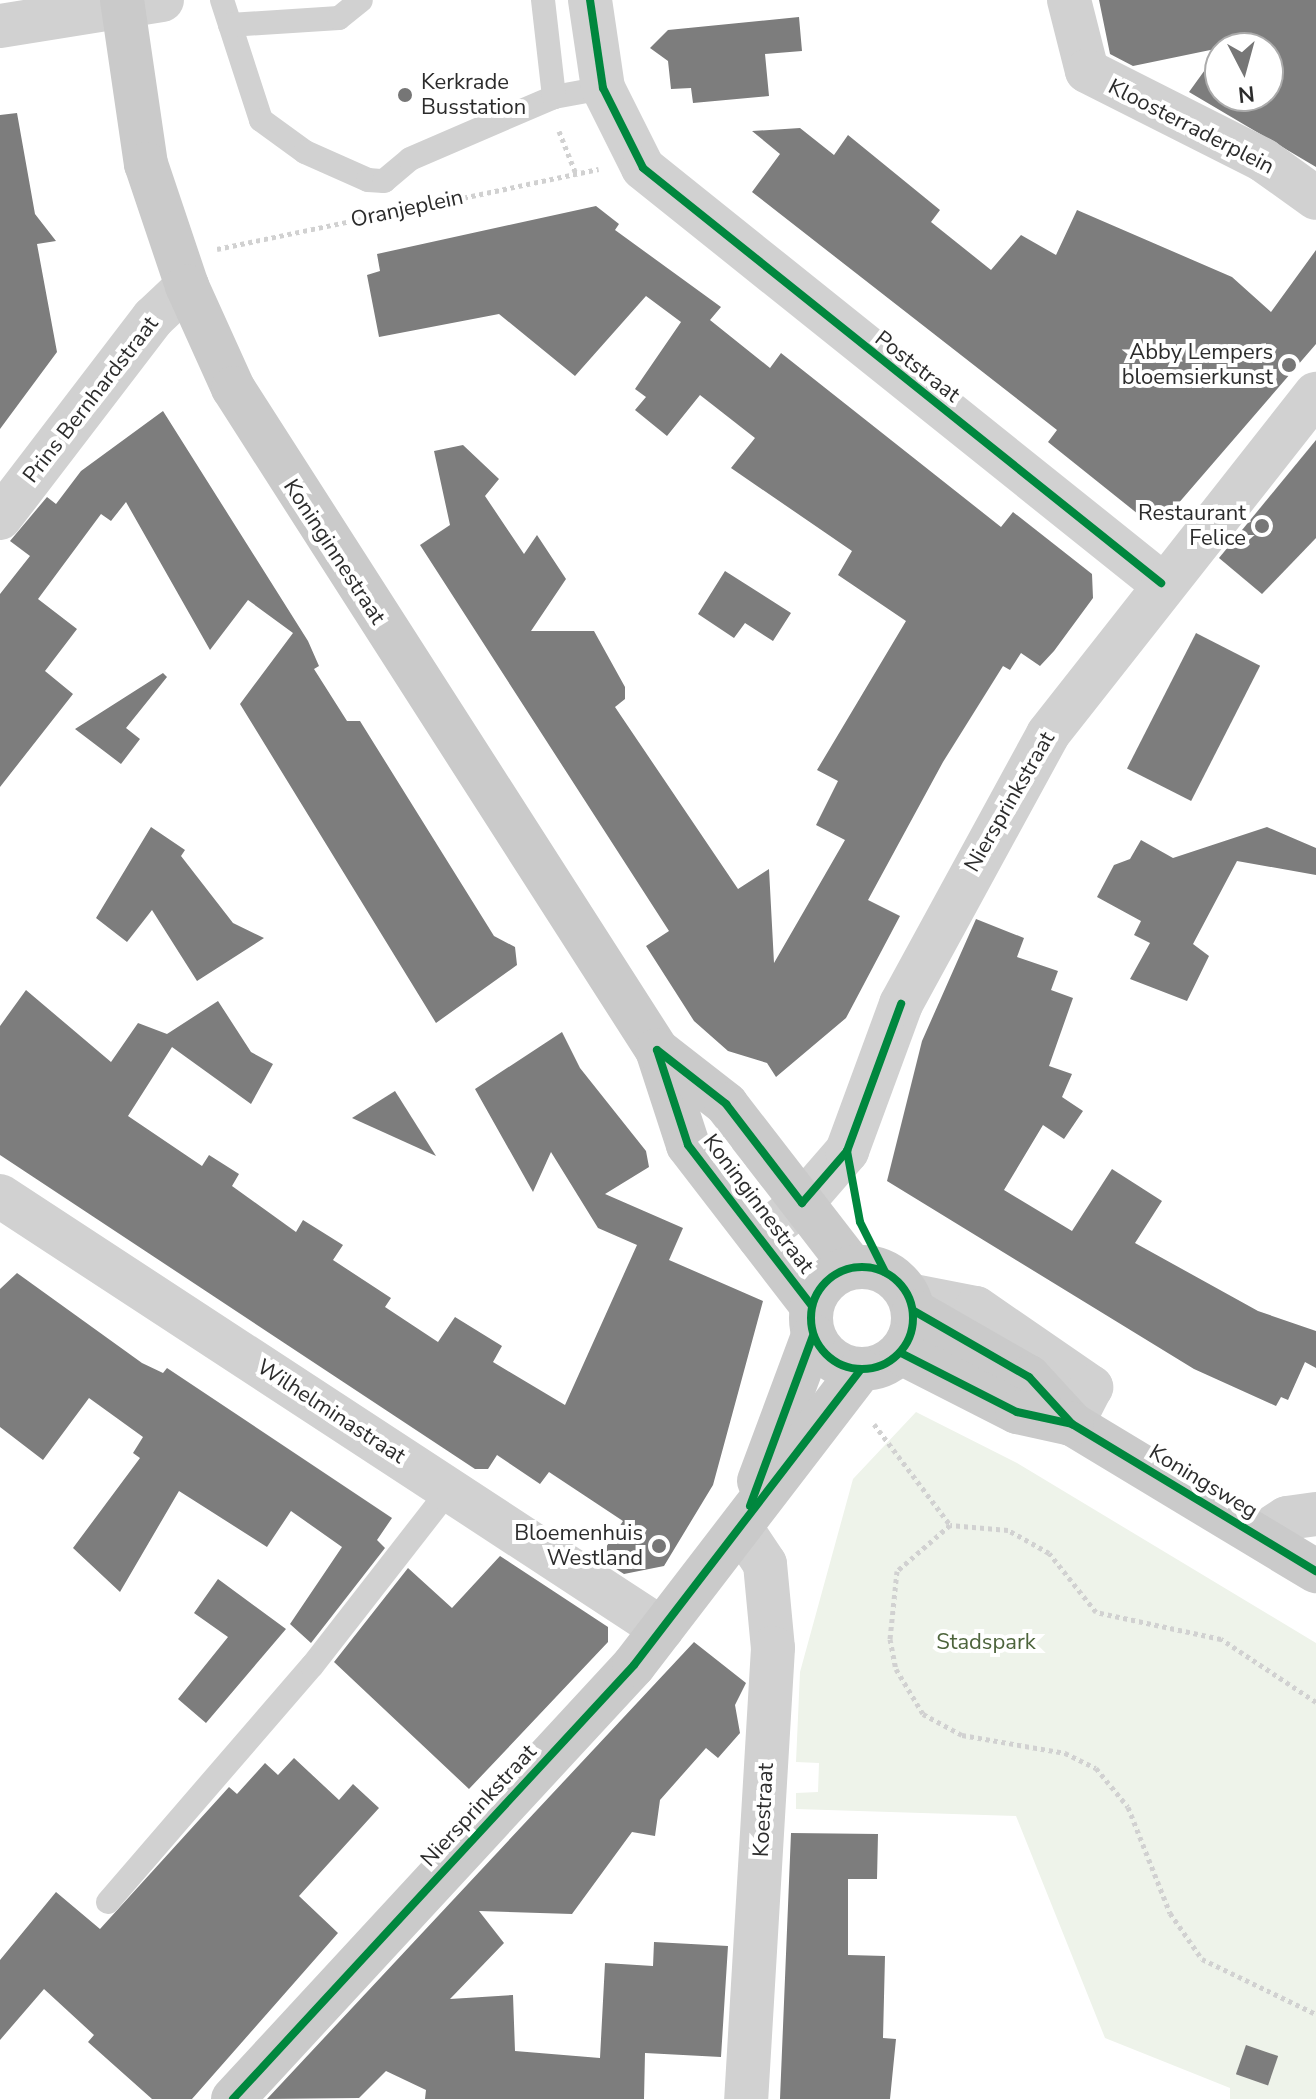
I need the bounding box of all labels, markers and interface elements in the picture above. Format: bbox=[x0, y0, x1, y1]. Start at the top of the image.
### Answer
north arrow bbox=[1204, 32, 1284, 112]
place label: Kerkrade Busstation bbox=[421, 69, 526, 120]
street label: Kloosterraderplein bbox=[1104, 74, 1278, 180]
text: N bbox=[1237, 78, 1256, 110]
marker: Kerkrade Busstation bbox=[396, 86, 414, 104]
street label: Oranjeplein bbox=[348, 184, 466, 234]
street label: Prins Bernhardstraat bbox=[18, 311, 164, 489]
street label: Poststraat bbox=[869, 326, 965, 408]
place label: Abby Lempers bloemsierkunst bbox=[1122, 339, 1273, 390]
marker: Abby Lempers bloemsierkunst bbox=[1280, 356, 1298, 374]
street label: Koninginnestraat bbox=[277, 475, 391, 629]
place label: Restaurant Felice bbox=[1138, 500, 1246, 552]
marker: Restaurant Felice bbox=[1253, 517, 1271, 535]
street label: Niersprinkstraat bbox=[959, 727, 1061, 877]
street label: Koninginnestraat bbox=[697, 1129, 819, 1279]
street label: Wilhelminastraat bbox=[252, 1354, 410, 1470]
street label: Koningsweg bbox=[1144, 1439, 1262, 1525]
place label: Bloemenhuis Westland bbox=[514, 1520, 643, 1572]
marker: Bloemenhuis Westland bbox=[650, 1537, 668, 1555]
park label: Stadspark bbox=[936, 1630, 1036, 1656]
street label: Niersprinkstraat bbox=[416, 1739, 542, 1873]
street label: Koestraat bbox=[748, 1762, 780, 1858]

